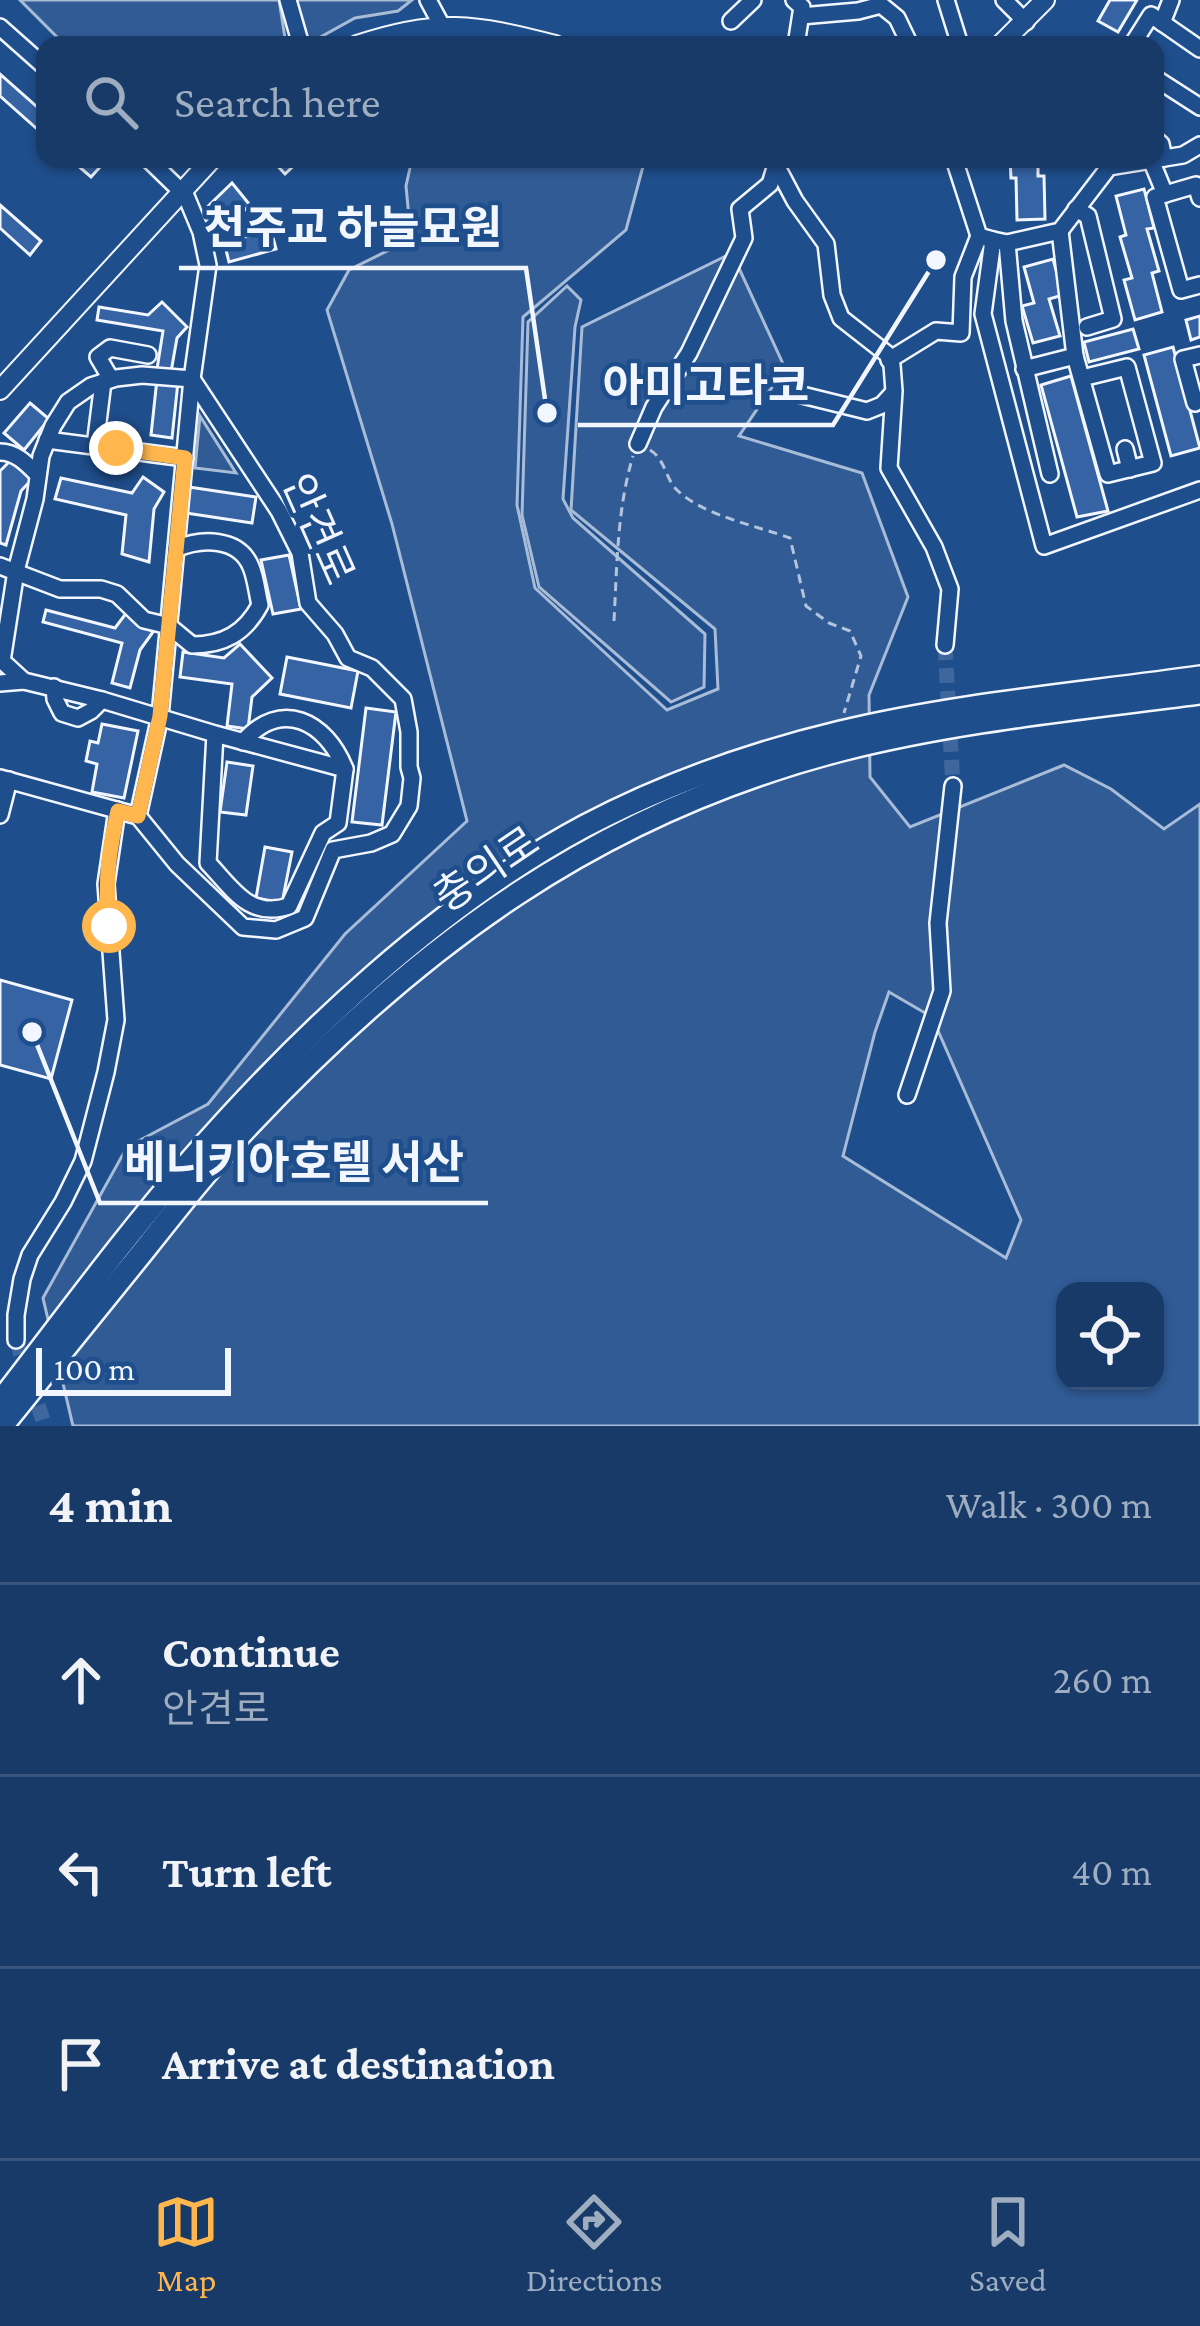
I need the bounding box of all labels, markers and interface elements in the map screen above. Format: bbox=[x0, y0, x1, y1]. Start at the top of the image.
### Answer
search box bbox=[36, 36, 1164, 168]
icon: search bbox=[78, 69, 144, 135]
text: Search here bbox=[174, 77, 381, 127]
callout: 천주교 하늘묘원 bbox=[179, 187, 526, 268]
text: 천주교 하늘묘원 bbox=[204, 203, 502, 253]
callout: 아미고타코 bbox=[578, 344, 833, 425]
text: 아미고타코 bbox=[602, 361, 810, 411]
route end bbox=[89, 421, 143, 475]
street label: 안견로 bbox=[274, 466, 364, 592]
street label: 충의로 bbox=[425, 817, 547, 921]
route start bbox=[82, 899, 136, 953]
callout: 베니키아호텔 서산 bbox=[100, 1122, 488, 1203]
text: 베니키아호텔 서산 bbox=[124, 1138, 464, 1188]
map controls bbox=[1056, 1282, 1164, 1390]
button: locate bbox=[1056, 1282, 1164, 1390]
scale bar bbox=[36, 1342, 231, 1395]
text: 100 m bbox=[54, 1350, 135, 1387]
text: 4 min bbox=[48, 1476, 173, 1533]
text: Walk · 300 m bbox=[946, 1483, 1152, 1526]
text: Continue bbox=[162, 1627, 340, 1677]
icon: ahead bbox=[48, 1647, 114, 1713]
text: 260 m bbox=[1053, 1658, 1152, 1701]
text: 안견로 bbox=[162, 1687, 270, 1730]
icon: left bbox=[48, 1839, 114, 1905]
text: Turn left bbox=[162, 1847, 331, 1897]
text: 40 m bbox=[1071, 1850, 1152, 1893]
icon: arrive bbox=[48, 2031, 114, 2097]
text: Arrive at destination bbox=[162, 2039, 555, 2089]
tab: Map bbox=[153, 2189, 219, 2298]
tab: Directions bbox=[526, 2189, 663, 2298]
tab: Saved bbox=[969, 2189, 1047, 2298]

